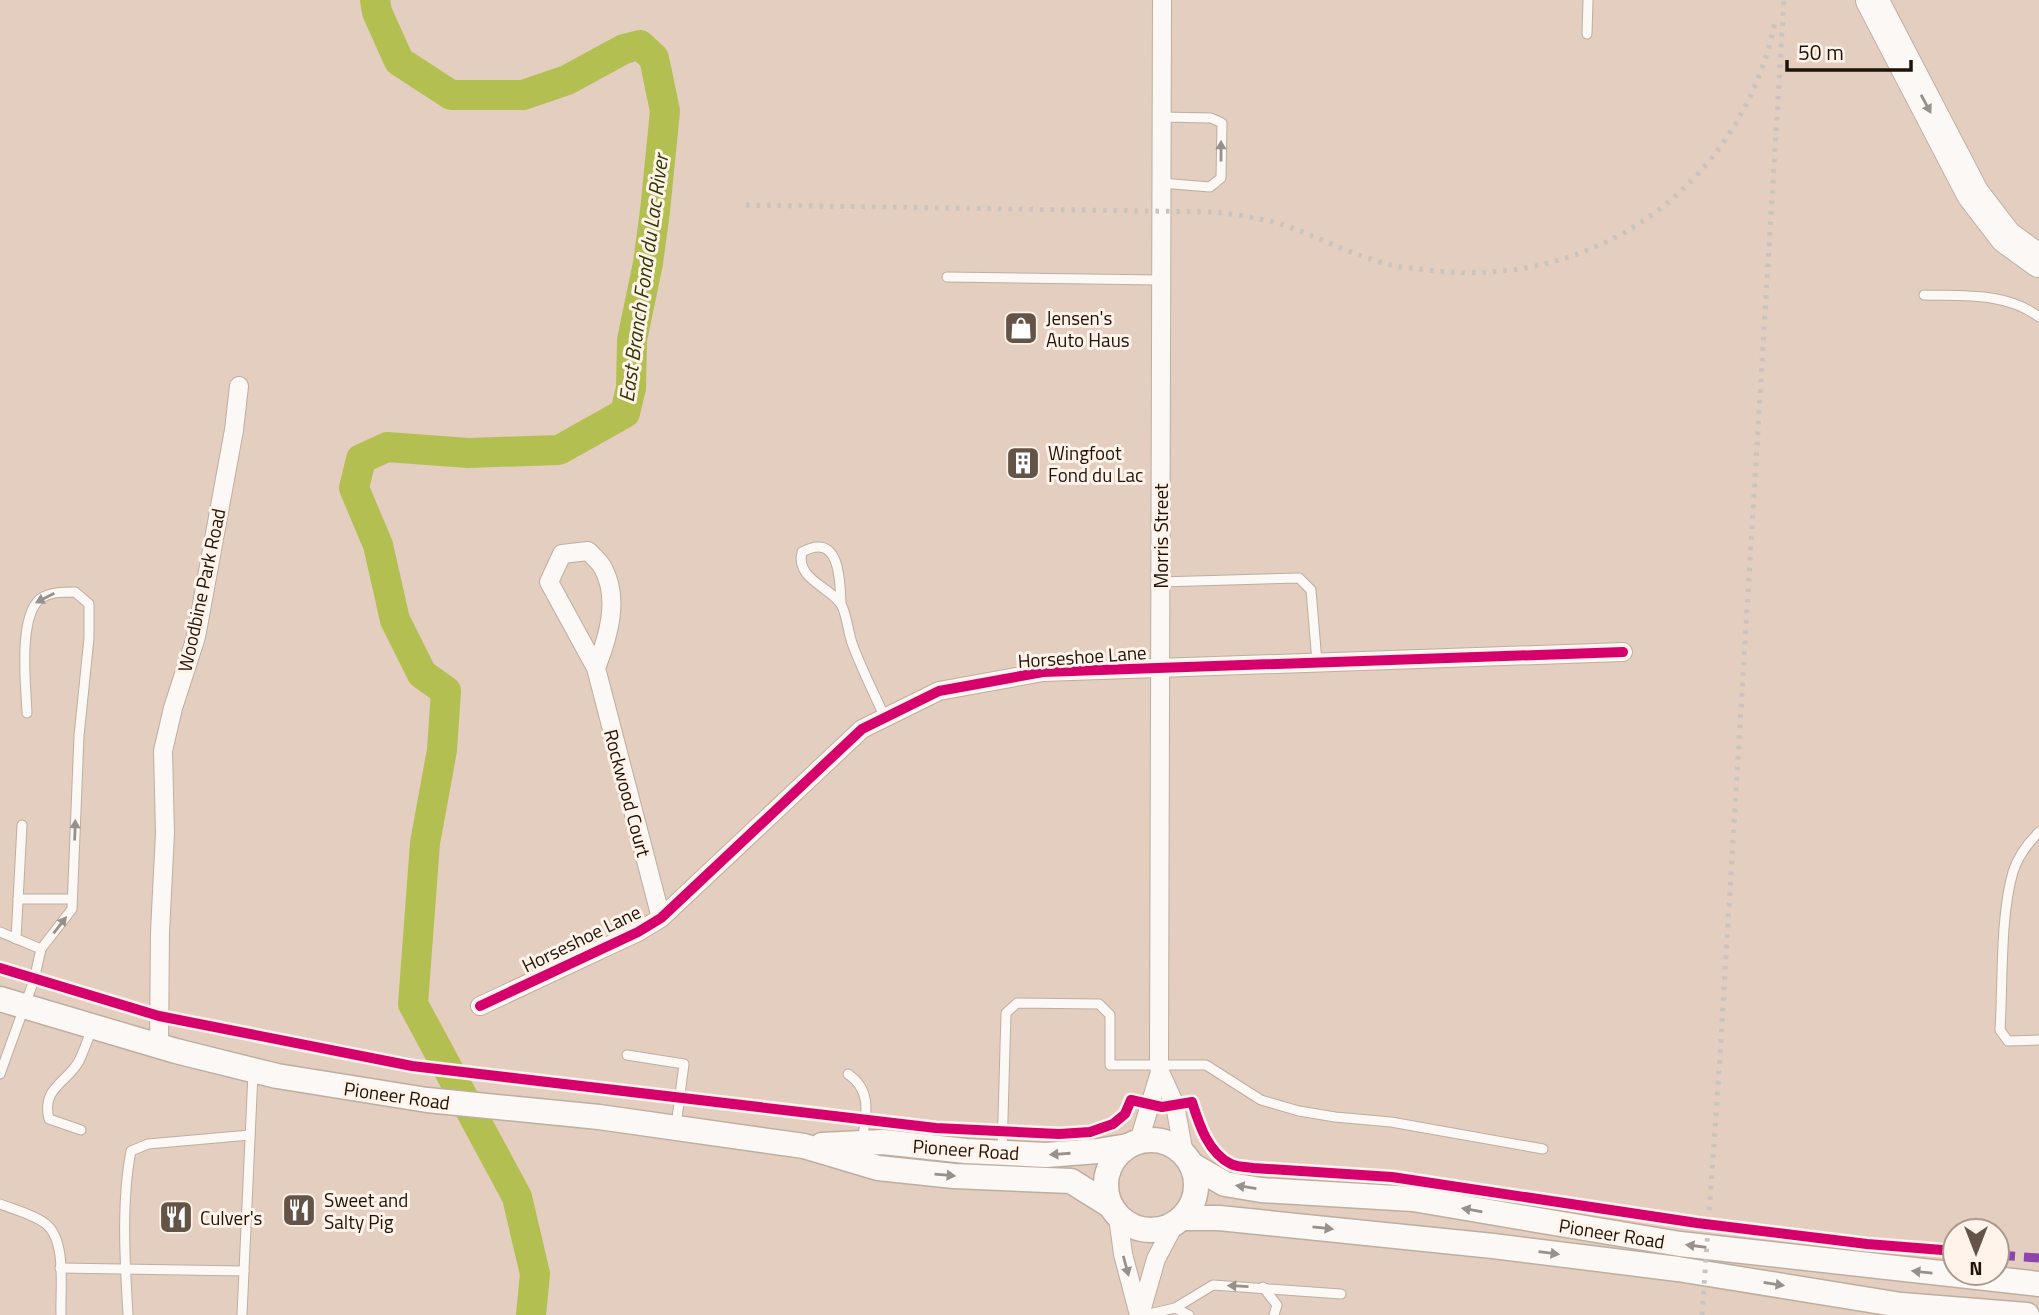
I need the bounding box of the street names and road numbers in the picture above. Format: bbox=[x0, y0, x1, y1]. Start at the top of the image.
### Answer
street label: Morris Street bbox=[1146, 483, 1175, 589]
street label: Woodbine Park Road bbox=[170, 506, 232, 674]
street label: Horseshoe Lane bbox=[1017, 637, 1147, 675]
street label: Rockwood Court bbox=[597, 726, 659, 860]
street label: Horseshoe Lane bbox=[517, 897, 645, 979]
street label: Pioneer Road bbox=[342, 1073, 452, 1117]
street label: Pioneer Road bbox=[912, 1131, 1020, 1167]
street label: Pioneer Road bbox=[1557, 1210, 1667, 1256]

